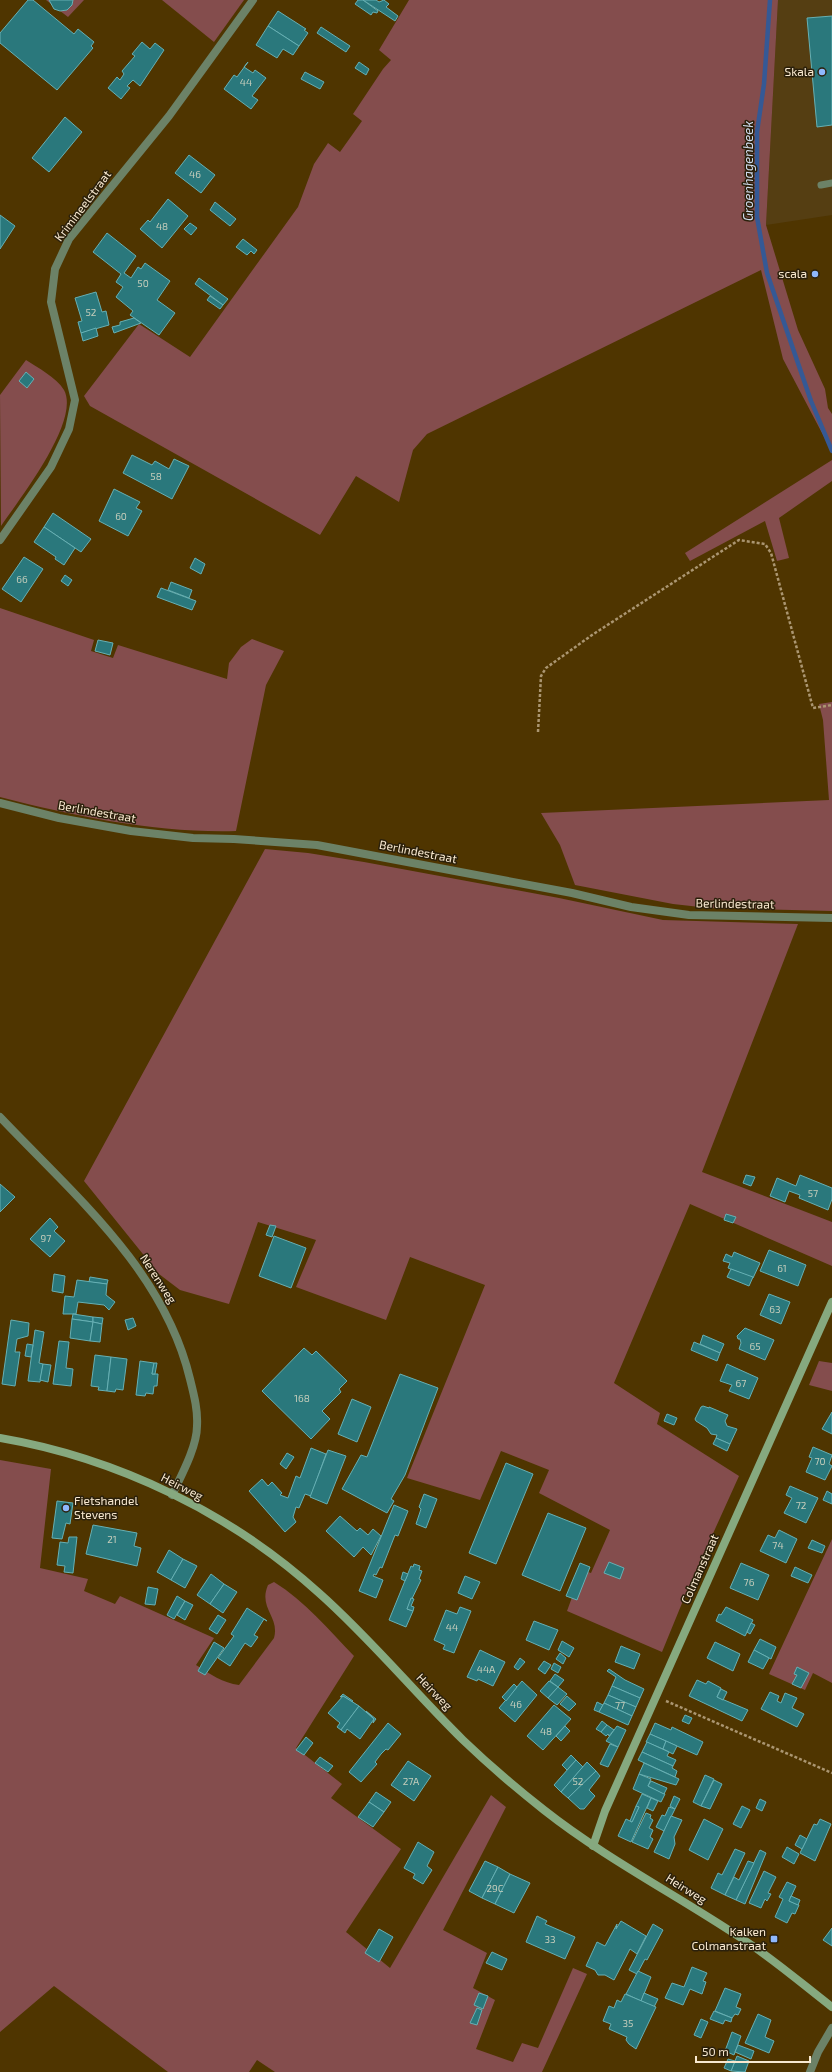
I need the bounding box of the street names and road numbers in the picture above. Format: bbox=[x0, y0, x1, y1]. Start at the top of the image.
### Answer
street label: Krimineelstraat bbox=[51, 167, 114, 244]
street label: Berlindestraat bbox=[57, 797, 138, 825]
street label: Berlindestraat bbox=[378, 837, 459, 865]
street label: Berlindestraat bbox=[696, 895, 775, 911]
street label: Nerenweg bbox=[138, 1251, 180, 1306]
street label: Heirweg bbox=[159, 1470, 206, 1503]
street label: Colmanstraat bbox=[678, 1531, 721, 1605]
street label: Heirweg bbox=[414, 1670, 456, 1713]
street label: Heirweg bbox=[664, 1870, 710, 1906]

